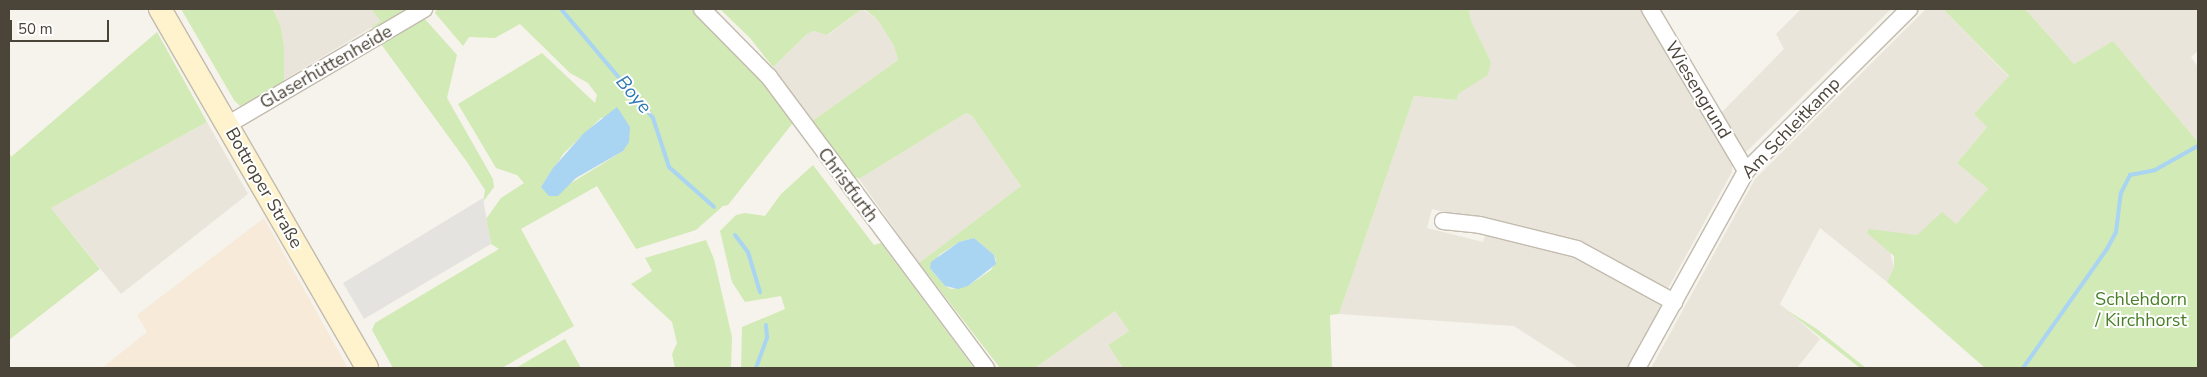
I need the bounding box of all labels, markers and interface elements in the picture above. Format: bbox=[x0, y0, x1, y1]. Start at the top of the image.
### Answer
scale bar bbox=[12, 10, 111, 42]
text: 50 m bbox=[18, 19, 53, 39]
street label: Glaserhüttenheide bbox=[256, 20, 396, 114]
street label: Wiesengrund bbox=[1660, 37, 1736, 143]
water label: Boye bbox=[610, 71, 656, 119]
street label: Am Schleitkamp bbox=[1737, 73, 1845, 183]
street label: Bottroper Straße bbox=[221, 124, 307, 252]
street label: Christfurth bbox=[813, 144, 883, 226]
park label: Schlehdorn / Kirchhorst bbox=[2095, 289, 2187, 332]

